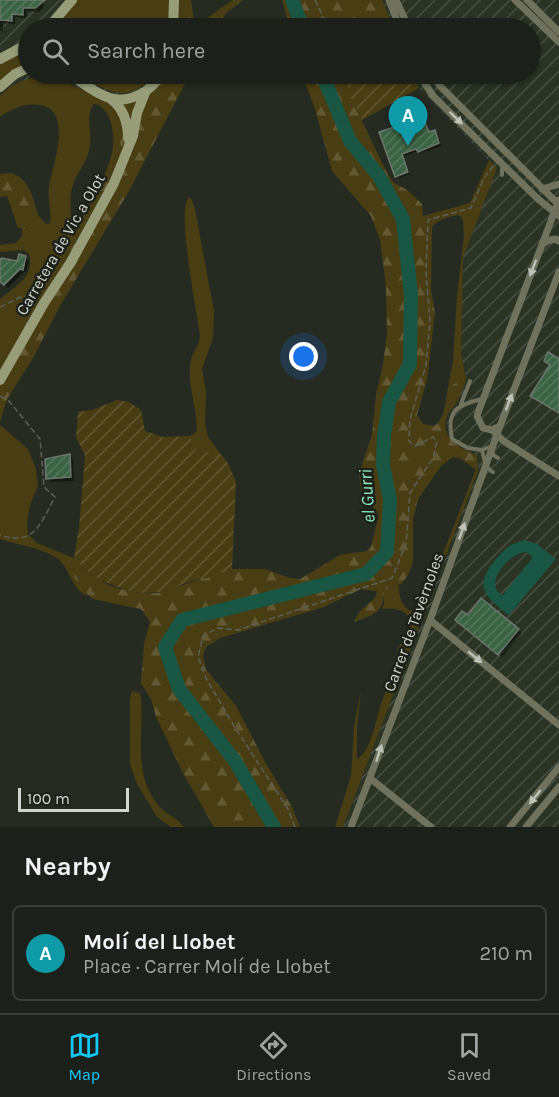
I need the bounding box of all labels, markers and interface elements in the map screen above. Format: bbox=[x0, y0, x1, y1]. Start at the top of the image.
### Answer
search box bbox=[18, 18, 541, 84]
icon: search bbox=[39, 35, 72, 68]
text: Search here bbox=[87, 38, 205, 64]
pin: A bbox=[388, 96, 428, 146]
one-way arrow bbox=[448, 111, 462, 125]
street label: Carretera de Vic a Olot bbox=[12, 170, 109, 319]
one-way arrow bbox=[528, 259, 537, 277]
your location bbox=[289, 342, 318, 371]
one-way arrow bbox=[504, 393, 514, 411]
water label: el Gurri bbox=[354, 468, 380, 524]
one-way arrow bbox=[457, 522, 467, 540]
street label: Carrer de Tavèrnoles bbox=[379, 550, 447, 694]
one-way arrow bbox=[468, 650, 483, 662]
one-way arrow bbox=[375, 744, 384, 762]
scale bar bbox=[18, 785, 129, 812]
text: 100 m bbox=[27, 789, 70, 808]
one-way arrow bbox=[528, 789, 541, 805]
text: Nearby bbox=[24, 851, 111, 882]
text: Molí del Llobet bbox=[83, 929, 235, 955]
text: A bbox=[39, 942, 52, 965]
text: 210 m bbox=[479, 942, 533, 965]
text: Place · Carrer Molí de Llobet bbox=[83, 955, 331, 978]
tab: Map bbox=[68, 1029, 101, 1084]
tab: Directions bbox=[236, 1029, 311, 1084]
tab: Saved bbox=[447, 1029, 491, 1084]

